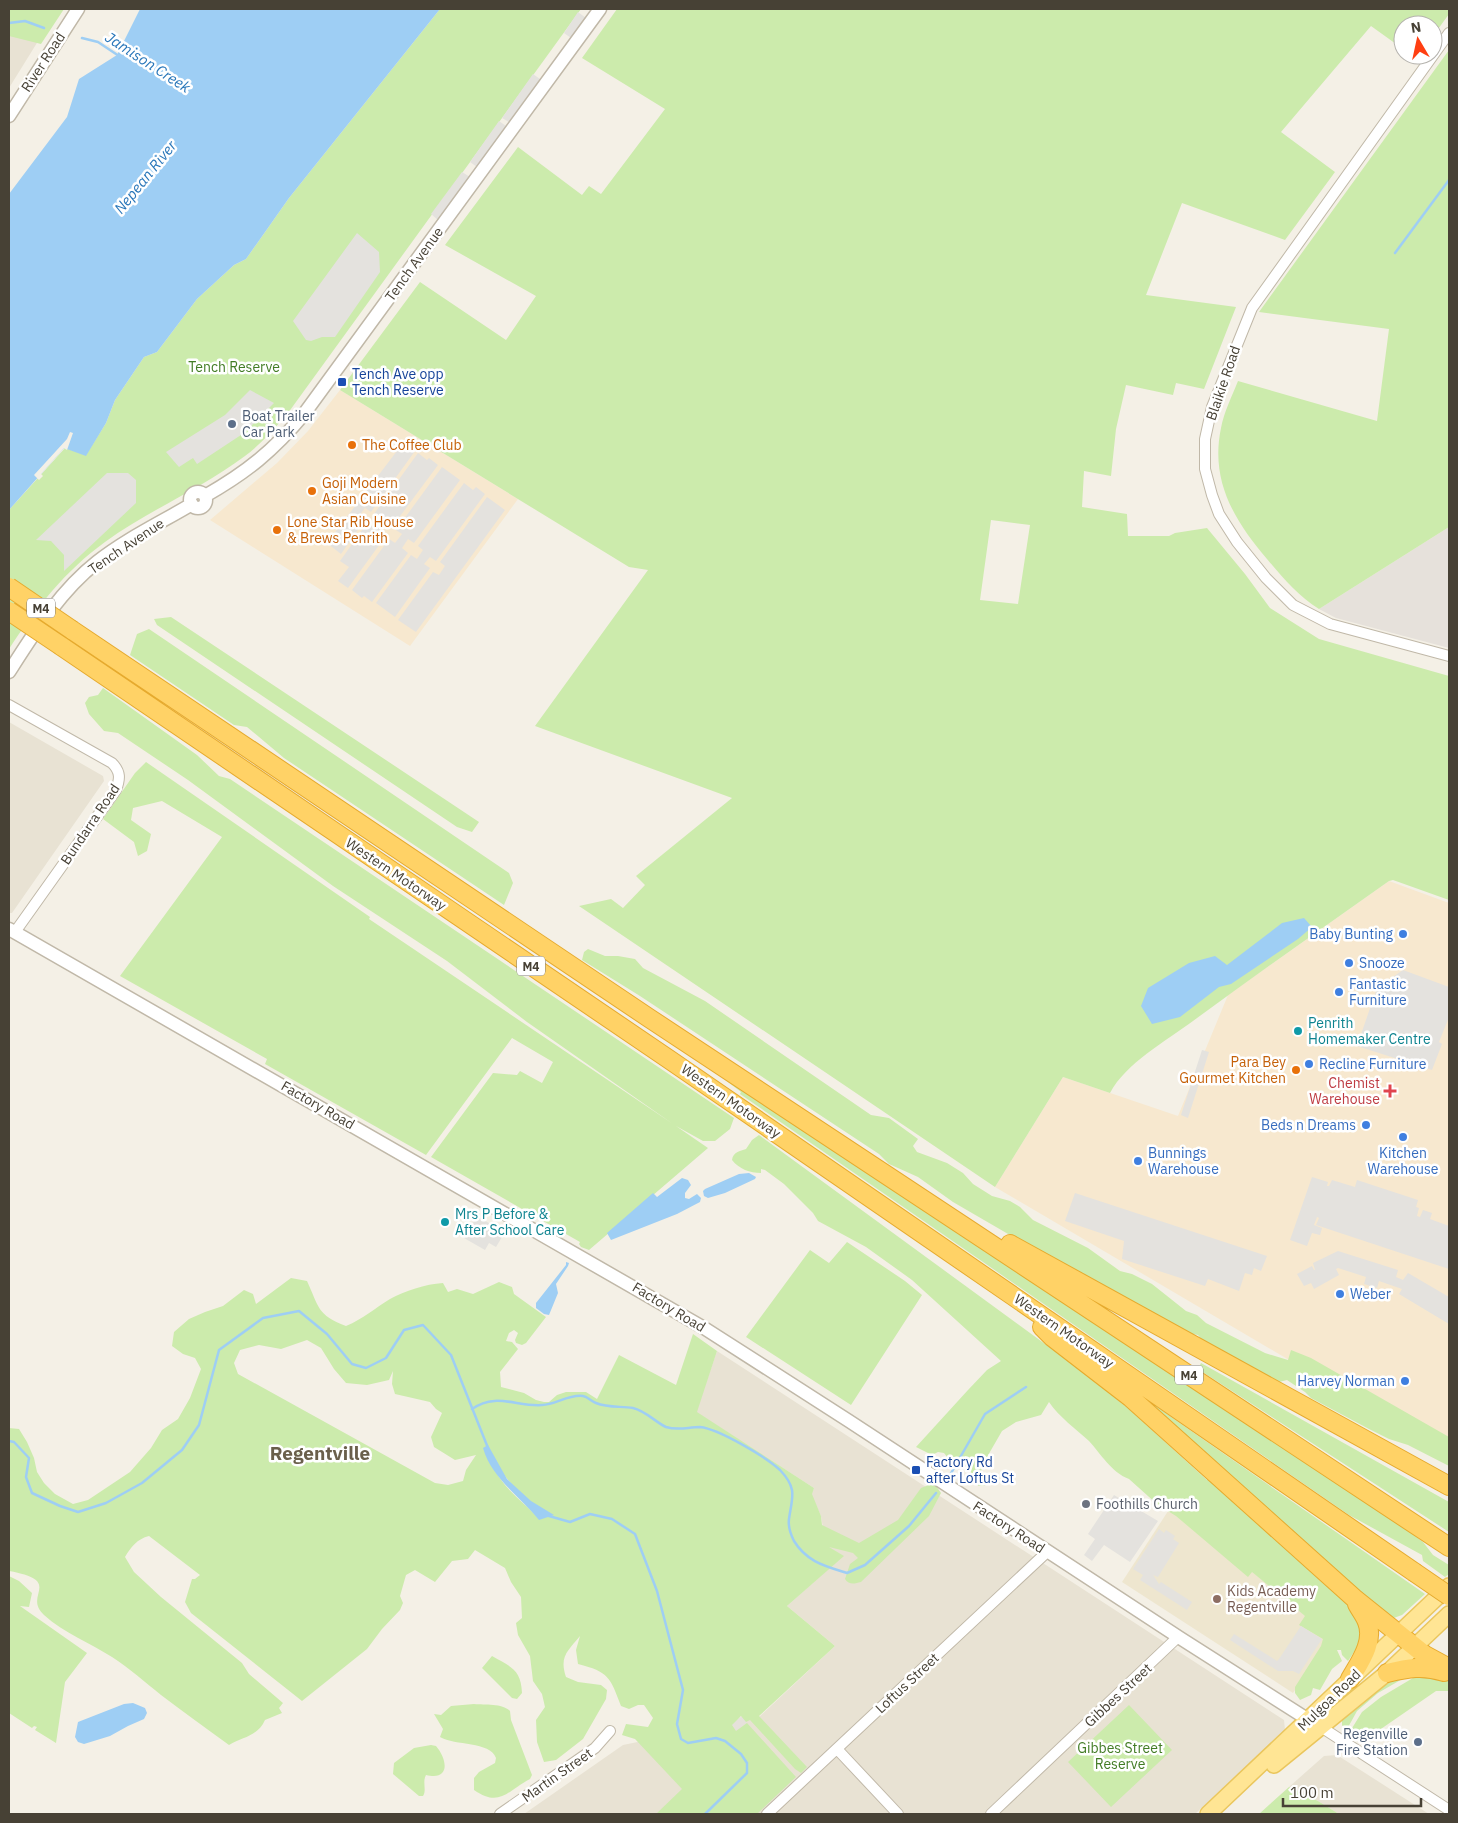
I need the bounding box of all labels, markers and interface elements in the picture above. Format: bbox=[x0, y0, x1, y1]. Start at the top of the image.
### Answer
north arrow bbox=[1393, 15, 1443, 65]
text: N bbox=[1410, 17, 1422, 37]
water label: Jamison Creek bbox=[102, 27, 194, 97]
street label: River Road bbox=[17, 29, 69, 95]
water label: Nepean River bbox=[110, 136, 181, 217]
street label: Tench Avenue bbox=[381, 223, 447, 305]
street label: Blaikie Road bbox=[1202, 343, 1244, 423]
park label: Tench Reserve bbox=[188, 358, 280, 376]
place label: Tench Ave opp Tench Reserve bbox=[352, 365, 444, 399]
marker: Tench Ave opp Tench Reserve bbox=[336, 376, 348, 388]
place label: Boat Trailer Car Park bbox=[242, 407, 315, 441]
marker: Boat Trailer Car Park bbox=[226, 418, 238, 430]
place label: The Coffee Club bbox=[362, 436, 462, 454]
marker: The Coffee Club bbox=[346, 439, 358, 451]
place label: Goji Modern Asian Cuisine bbox=[322, 474, 406, 508]
marker: Goji Modern Asian Cuisine bbox=[306, 485, 318, 497]
place label: Lone Star Rib House & Brews Penrith bbox=[287, 513, 414, 547]
street label: Tench Avenue bbox=[85, 514, 168, 578]
marker: Lone Star Rib House & Brews Penrith bbox=[271, 524, 283, 536]
road number: M4 bbox=[27, 598, 55, 618]
street label: Bundarra Road bbox=[56, 780, 124, 868]
street label: Western Motorway bbox=[342, 834, 450, 914]
place label: Baby Bunting bbox=[1309, 925, 1394, 943]
marker: Baby Bunting bbox=[1397, 928, 1409, 940]
place label: Snooze bbox=[1359, 954, 1405, 972]
road number: M4 bbox=[517, 956, 545, 976]
marker: Snooze bbox=[1343, 957, 1355, 969]
place label: Fantastic Furniture bbox=[1349, 975, 1407, 1009]
marker: Fantastic Furniture bbox=[1333, 986, 1345, 998]
place label: Penrith Homemaker Centre bbox=[1308, 1014, 1431, 1048]
marker: Penrith Homemaker Centre bbox=[1292, 1025, 1304, 1037]
place label: Para Bey Gourmet Kitchen bbox=[1179, 1053, 1286, 1087]
place label: Recline Furniture bbox=[1319, 1055, 1427, 1073]
marker: Recline Furniture bbox=[1303, 1058, 1315, 1070]
street label: Western Motorway bbox=[678, 1060, 784, 1142]
marker: Para Bey Gourmet Kitchen bbox=[1290, 1064, 1302, 1076]
place label: Chemist Warehouse bbox=[1309, 1074, 1380, 1108]
street label: Factory Road bbox=[278, 1077, 358, 1133]
marker: Chemist Warehouse bbox=[1384, 1085, 1396, 1097]
place label: Beds n Dreams bbox=[1261, 1116, 1356, 1134]
marker: Beds n Dreams bbox=[1360, 1119, 1372, 1131]
marker: Kitchen Warehouse bbox=[1397, 1131, 1409, 1143]
place label: Bunnings Warehouse bbox=[1148, 1144, 1219, 1178]
place label: Kitchen Warehouse bbox=[1368, 1144, 1439, 1178]
marker: Bunnings Warehouse bbox=[1132, 1155, 1144, 1167]
place label: Mrs P Before & After School Care bbox=[455, 1205, 565, 1239]
marker: Mrs P Before & After School Care bbox=[439, 1216, 451, 1228]
street label: Factory Road bbox=[629, 1278, 709, 1336]
place label: Weber bbox=[1350, 1285, 1391, 1303]
marker: Weber bbox=[1334, 1288, 1346, 1300]
street label: Western Motorway bbox=[1011, 1290, 1117, 1372]
road number: M4 bbox=[1175, 1366, 1203, 1384]
place label: Harvey Norman bbox=[1297, 1372, 1395, 1390]
marker: Harvey Norman bbox=[1399, 1375, 1411, 1387]
district label: Regentville bbox=[270, 1441, 370, 1465]
place label: Factory Rd after Loftus St bbox=[926, 1453, 1014, 1487]
marker: Factory Rd after Loftus St bbox=[910, 1464, 922, 1476]
place label: Foothills Church bbox=[1096, 1495, 1198, 1513]
street label: Factory Road bbox=[970, 1497, 1048, 1557]
marker: Foothills Church bbox=[1080, 1498, 1092, 1510]
place label: Kids Academy Regentville bbox=[1227, 1582, 1316, 1616]
marker: Kids Academy Regentville bbox=[1211, 1593, 1223, 1605]
street label: Loftus Street bbox=[871, 1649, 943, 1717]
street label: Gibbes Street bbox=[1081, 1659, 1156, 1731]
street label: Mulgoa Road bbox=[1294, 1665, 1364, 1735]
place label: Regenville Fire Station bbox=[1336, 1725, 1408, 1759]
marker: Regenville Fire Station bbox=[1412, 1736, 1424, 1748]
park label: Gibbes Street Reserve bbox=[1077, 1739, 1163, 1773]
street label: Martin Street bbox=[518, 1744, 596, 1806]
scale bar bbox=[1283, 1776, 1420, 1808]
text: 100 m bbox=[1290, 1783, 1334, 1802]

